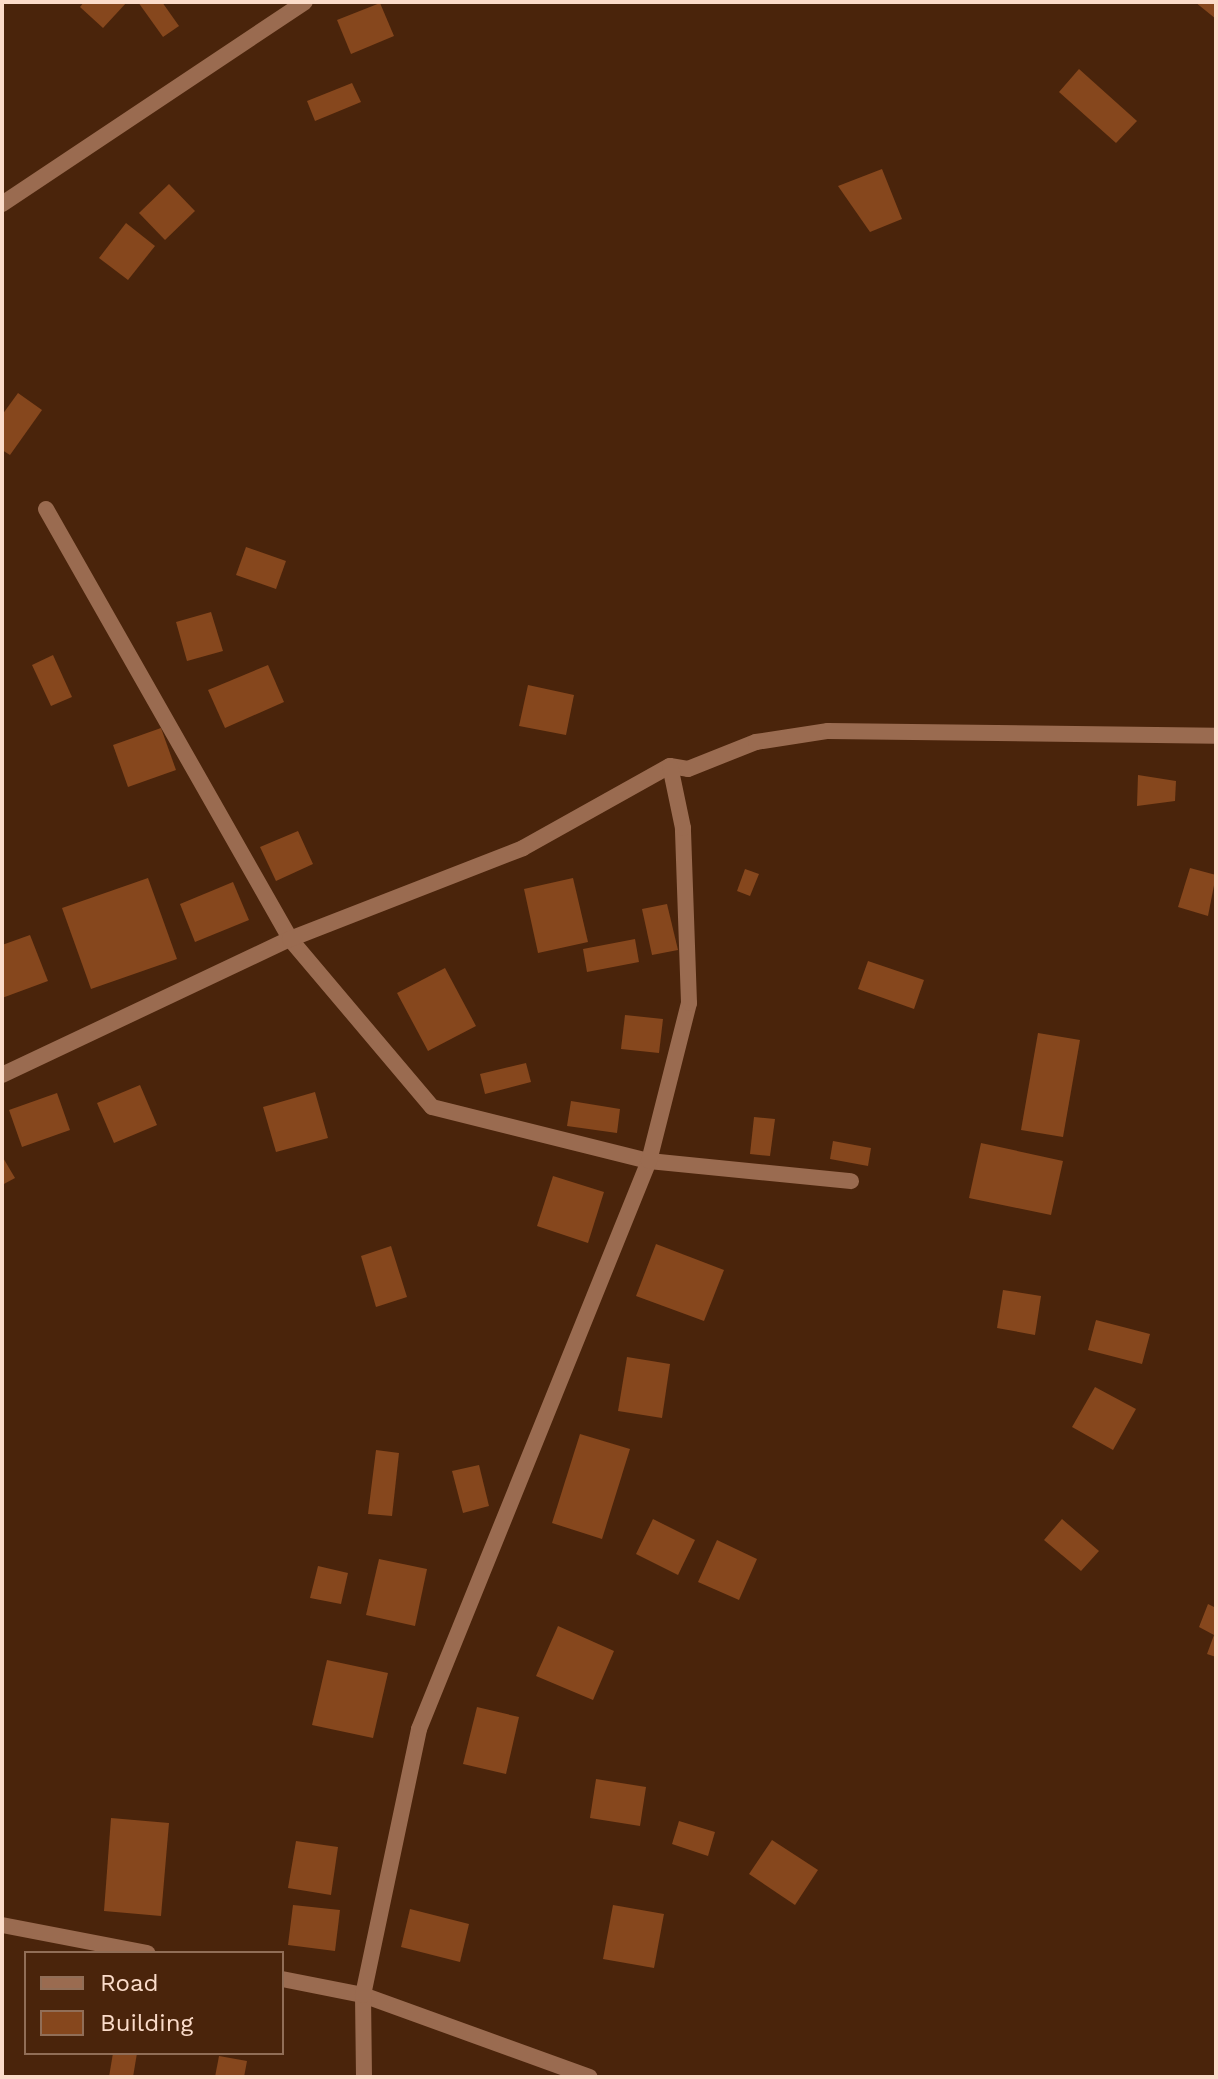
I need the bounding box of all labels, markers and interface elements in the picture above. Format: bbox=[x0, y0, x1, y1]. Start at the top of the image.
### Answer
legend bbox=[24, 1951, 284, 2055]
text: Road bbox=[100, 1969, 159, 1997]
text: Building bbox=[100, 2009, 193, 2037]

